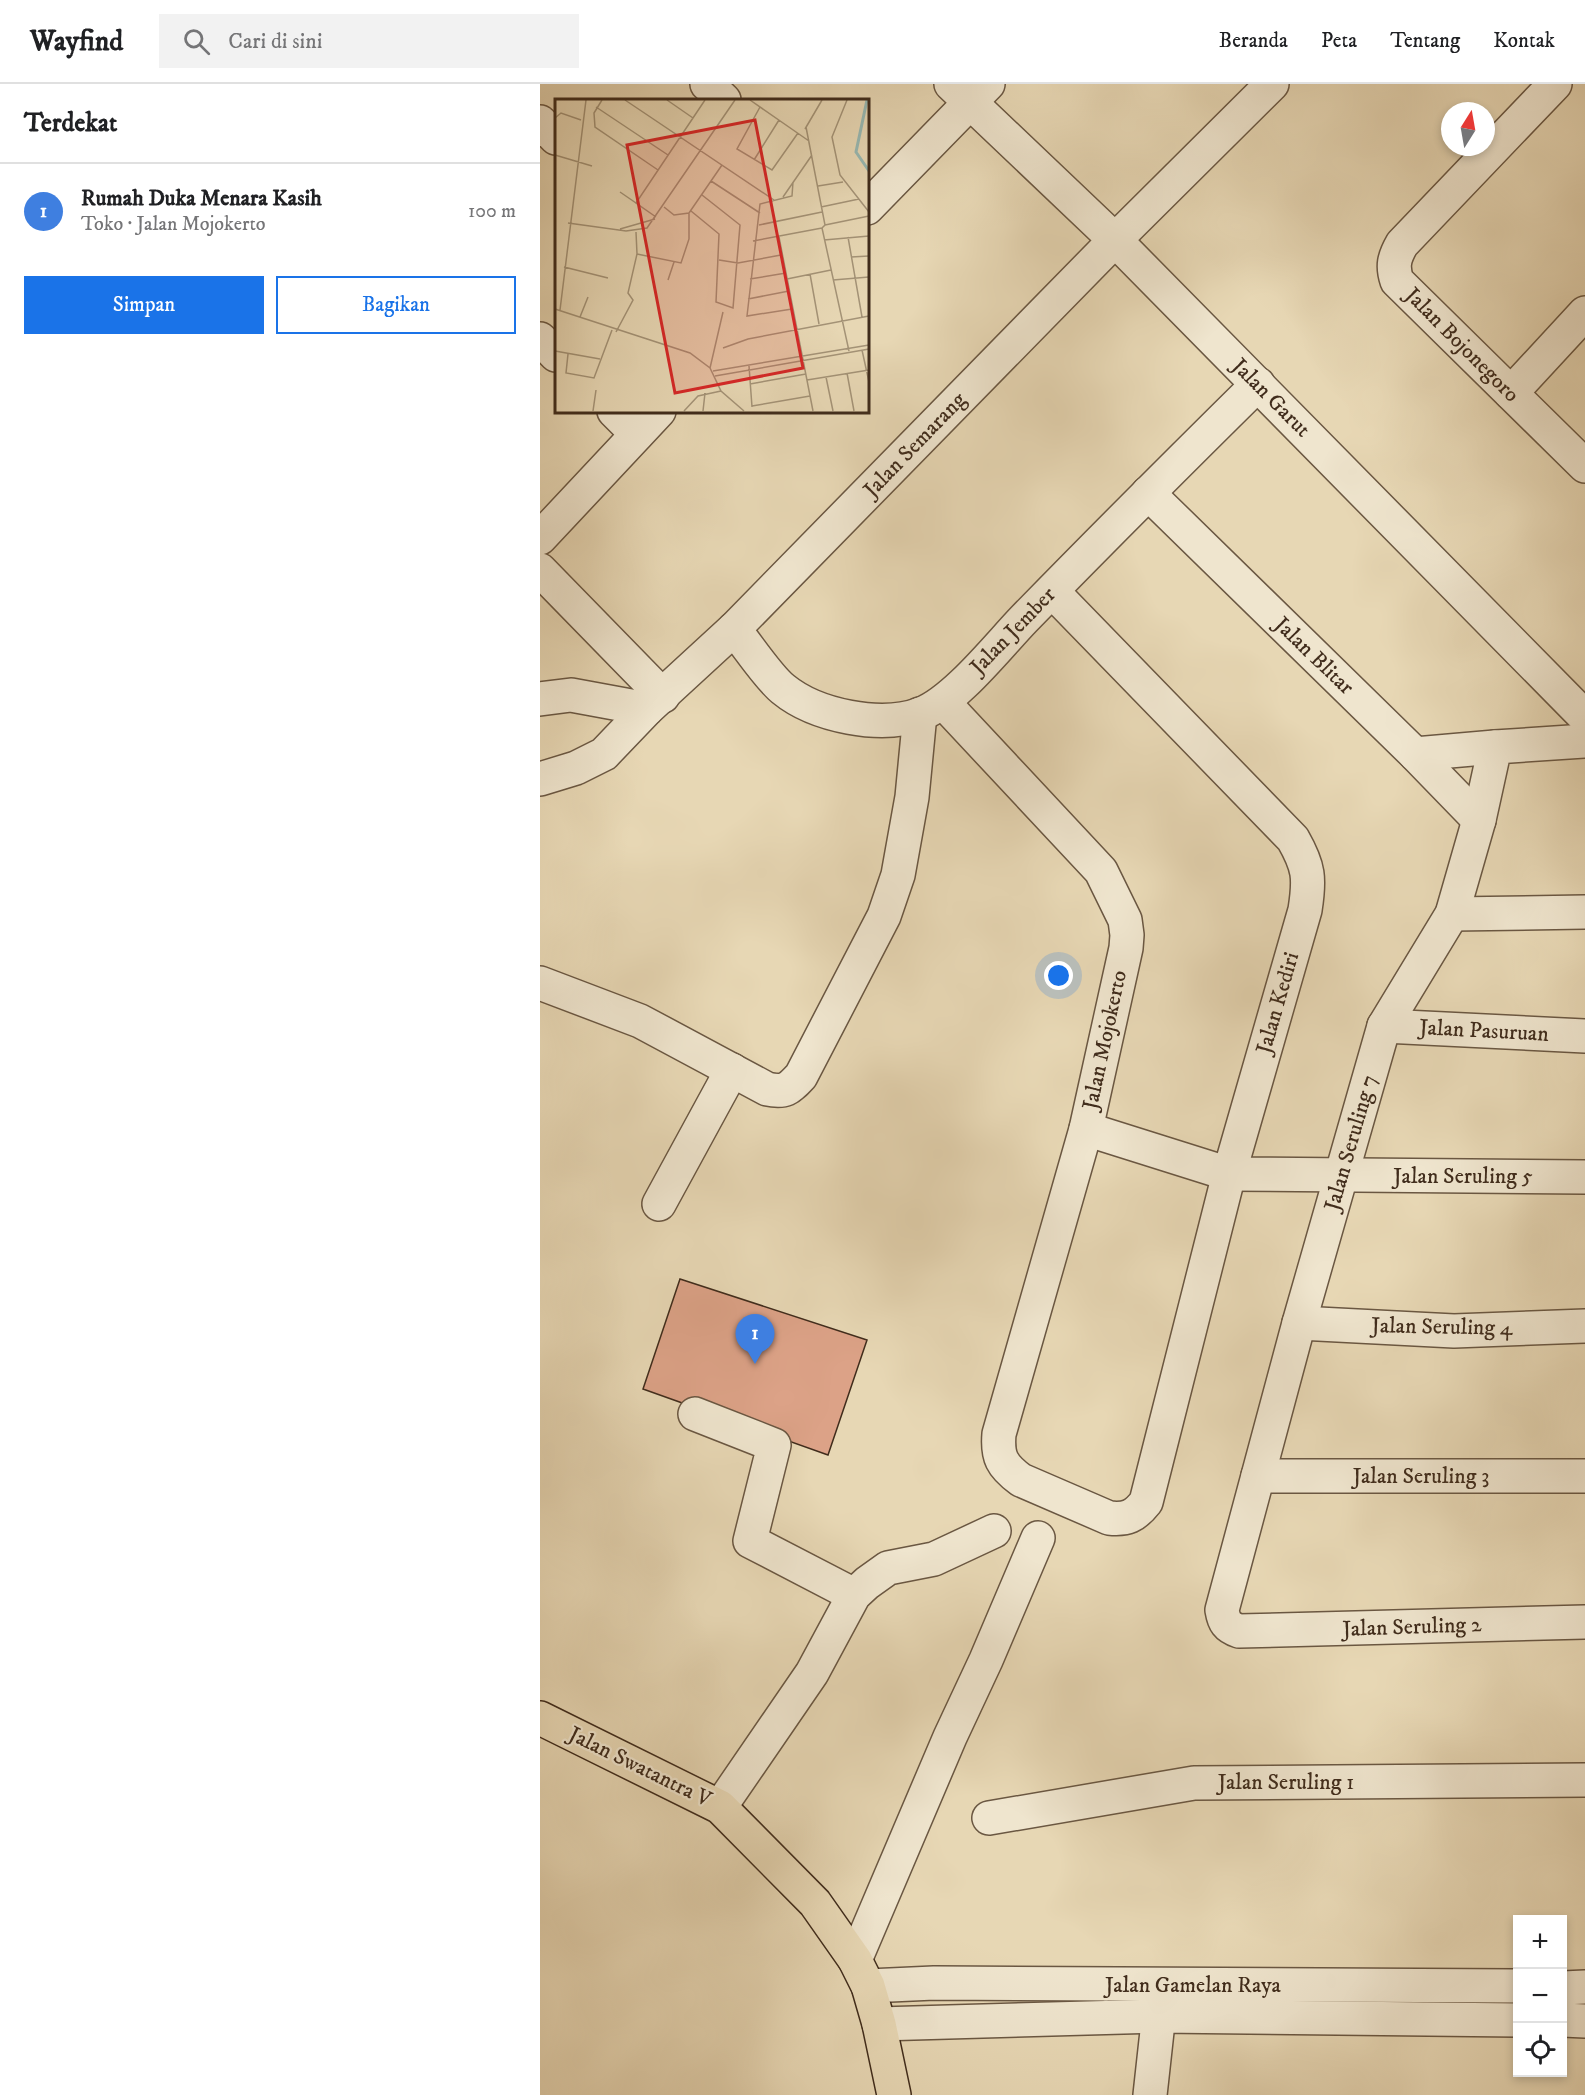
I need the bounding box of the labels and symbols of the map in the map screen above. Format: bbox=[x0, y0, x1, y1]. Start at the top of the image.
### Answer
inset map bbox=[555, 99, 868, 412]
north arrow bbox=[1441, 102, 1495, 156]
street label: Jalan Bojonegoro bbox=[1398, 281, 1525, 408]
street label: Jalan Garut bbox=[1225, 352, 1316, 443]
street label: Jalan Semarang bbox=[857, 386, 972, 505]
street label: Jalan Jember bbox=[963, 581, 1062, 682]
street label: Jalan Blitar bbox=[1267, 610, 1360, 701]
street label: Jalan Kediri bbox=[1250, 949, 1305, 1059]
your location bbox=[1044, 961, 1073, 990]
street label: Jalan Mojokerto bbox=[1077, 968, 1133, 1114]
street label: Jalan Pasuruan bbox=[1417, 1014, 1550, 1048]
street label: Jalan Seruling 7 bbox=[1318, 1072, 1383, 1216]
street label: Jalan Seruling 5 bbox=[1391, 1163, 1533, 1190]
street label: Jalan Seruling 4 bbox=[1369, 1312, 1514, 1342]
pin: 1 bbox=[736, 1314, 774, 1364]
street label: Jalan Seruling 3 bbox=[1351, 1463, 1489, 1490]
street label: Jalan Seruling 2 bbox=[1340, 1611, 1482, 1643]
street label: Jalan Swatantra V bbox=[562, 1720, 717, 1814]
street label: Jalan Seruling 1 bbox=[1216, 1769, 1354, 1796]
street label: Jalan Gamelan Raya bbox=[1103, 1972, 1282, 1999]

